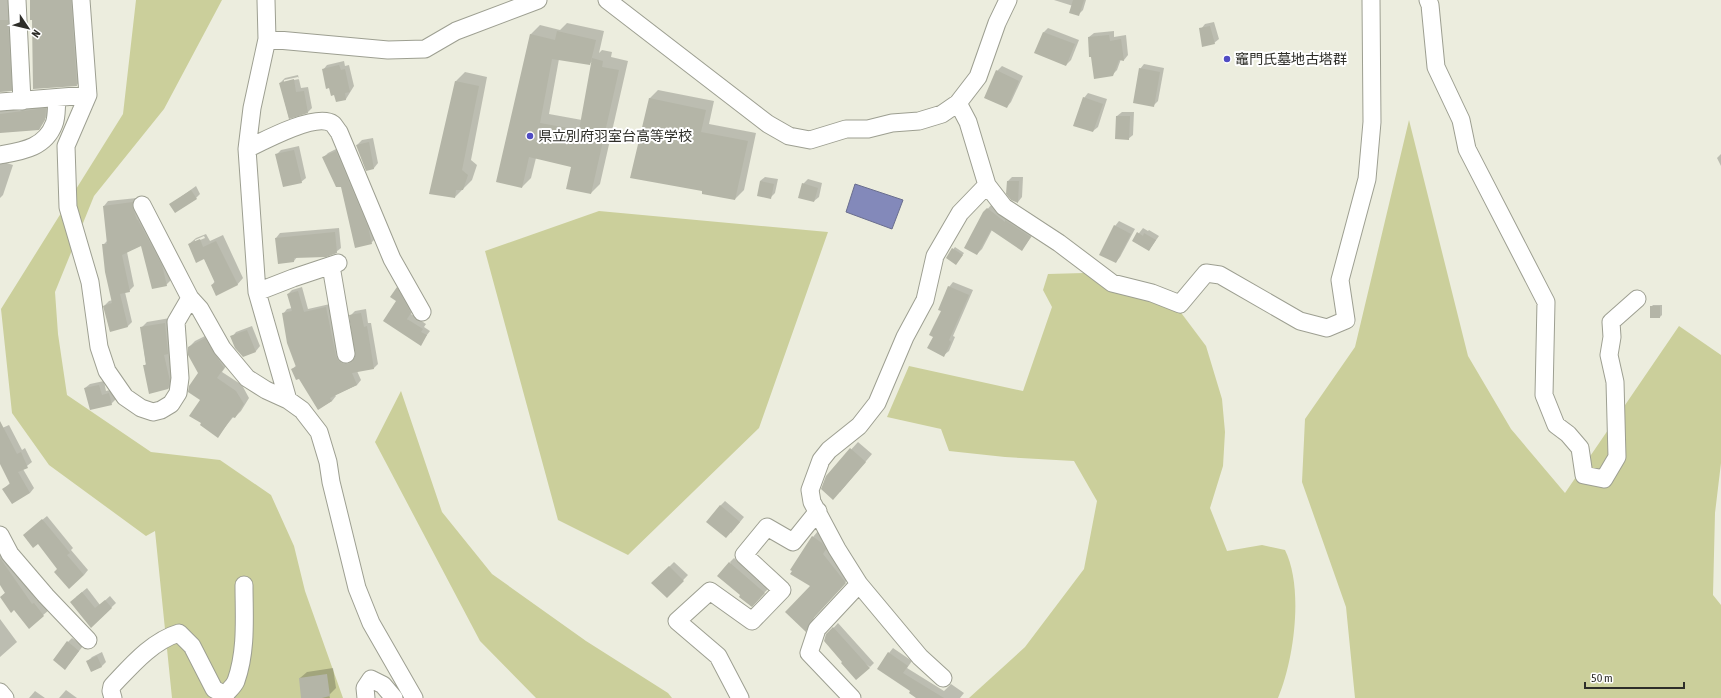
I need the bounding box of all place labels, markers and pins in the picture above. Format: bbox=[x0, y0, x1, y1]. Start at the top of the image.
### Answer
place label: 竈門氏墓地古塔群 bbox=[1235, 51, 1347, 67]
marker: 竈門氏墓地古塔群 bbox=[1222, 54, 1232, 64]
place label: 県立別府羽室台高等学校 bbox=[538, 128, 692, 144]
marker: 県立別府羽室台高等学校 bbox=[525, 131, 535, 141]

